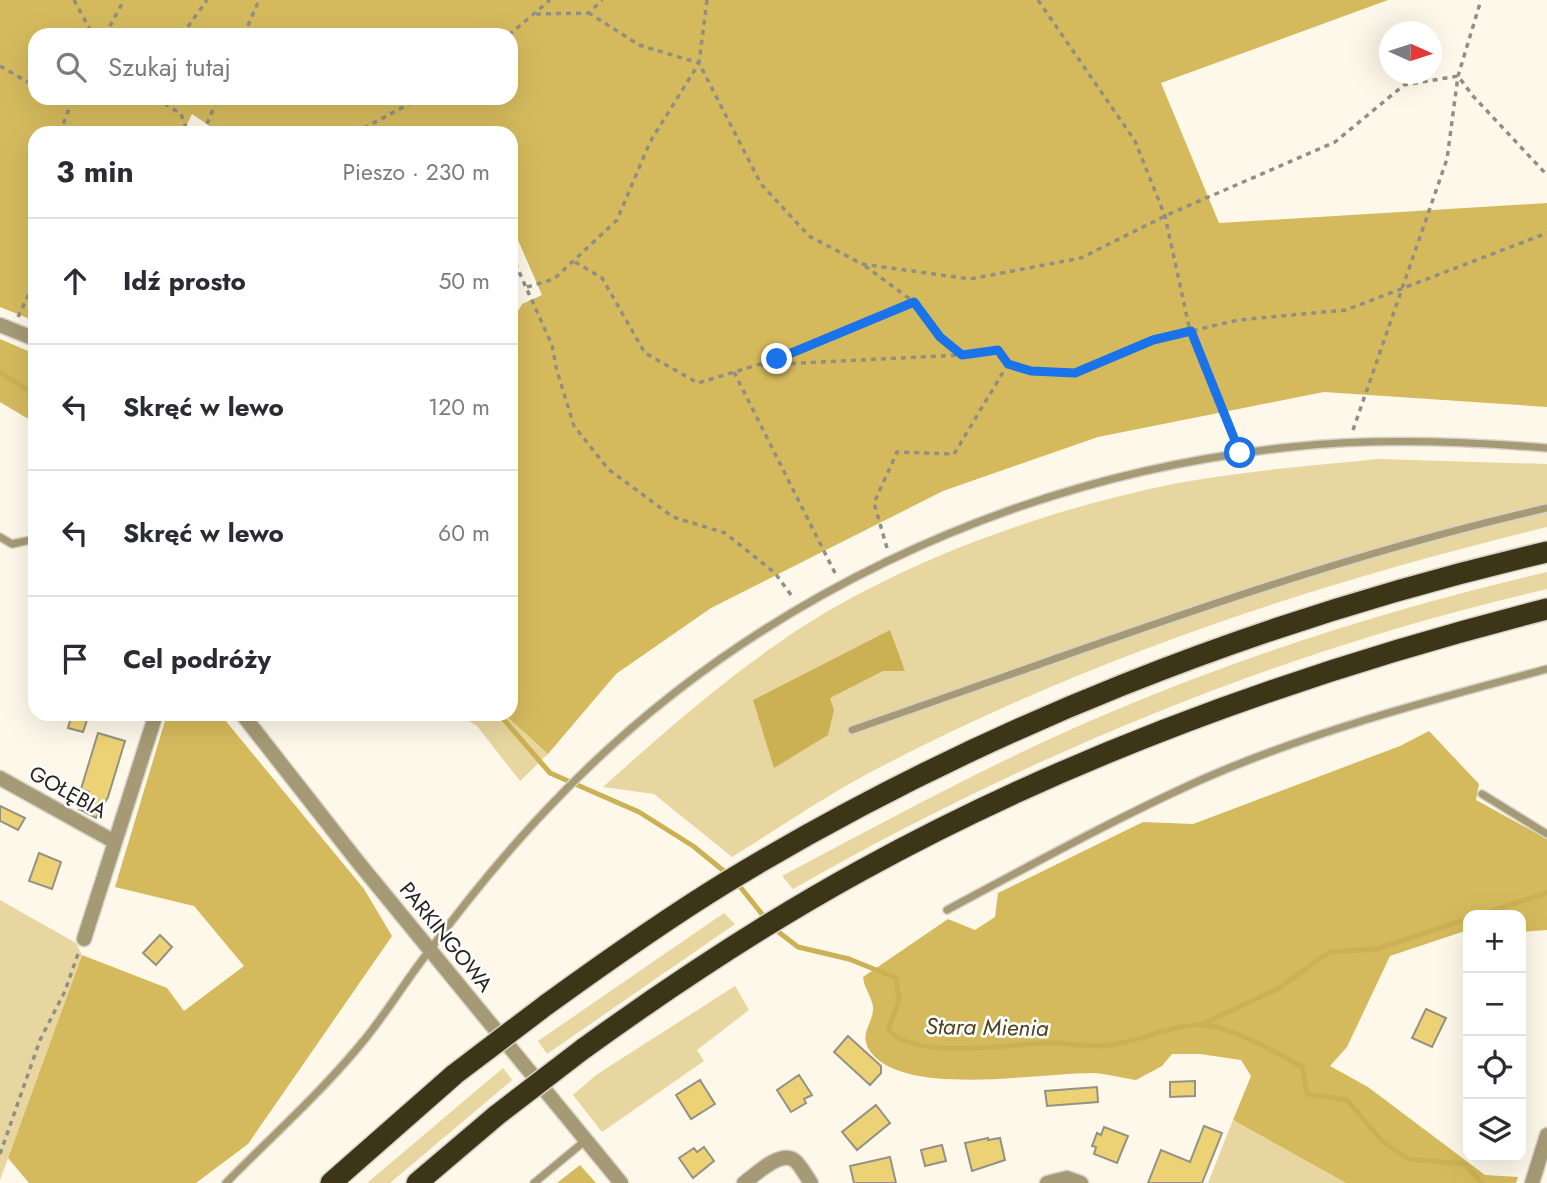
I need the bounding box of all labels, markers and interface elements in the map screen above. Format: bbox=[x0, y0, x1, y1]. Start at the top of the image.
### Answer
north arrow bbox=[1379, 21, 1442, 84]
search box bbox=[28, 28, 518, 105]
icon: search bbox=[52, 48, 90, 86]
text: Szukaj tutaj bbox=[108, 48, 231, 86]
text: 3 min bbox=[56, 150, 134, 193]
text: Pieszo · 230 m bbox=[343, 155, 490, 189]
icon: ahead bbox=[56, 262, 94, 300]
text: Idź prosto bbox=[123, 262, 246, 300]
text: 50 m bbox=[438, 264, 490, 298]
route end bbox=[761, 343, 792, 374]
icon: left bbox=[56, 388, 94, 426]
text: Skręć w lewo bbox=[123, 388, 284, 426]
text: 120 m bbox=[428, 390, 490, 424]
route start bbox=[1224, 437, 1255, 468]
icon: left bbox=[56, 514, 94, 552]
text: Skręć w lewo bbox=[123, 514, 284, 552]
text: 60 m bbox=[438, 516, 490, 550]
icon: arrive bbox=[56, 640, 94, 678]
text: Cel podróży bbox=[123, 640, 271, 678]
street label: GOŁĘBIA bbox=[24, 758, 112, 826]
street label: PARKINGOWA bbox=[392, 876, 500, 999]
map controls bbox=[1463, 910, 1526, 1162]
button: + bbox=[1463, 910, 1526, 973]
button: − bbox=[1463, 973, 1526, 1036]
water label: Stara Mienia bbox=[925, 1009, 1049, 1045]
button: locate bbox=[1463, 1036, 1526, 1099]
button: layers bbox=[1463, 1099, 1526, 1162]

